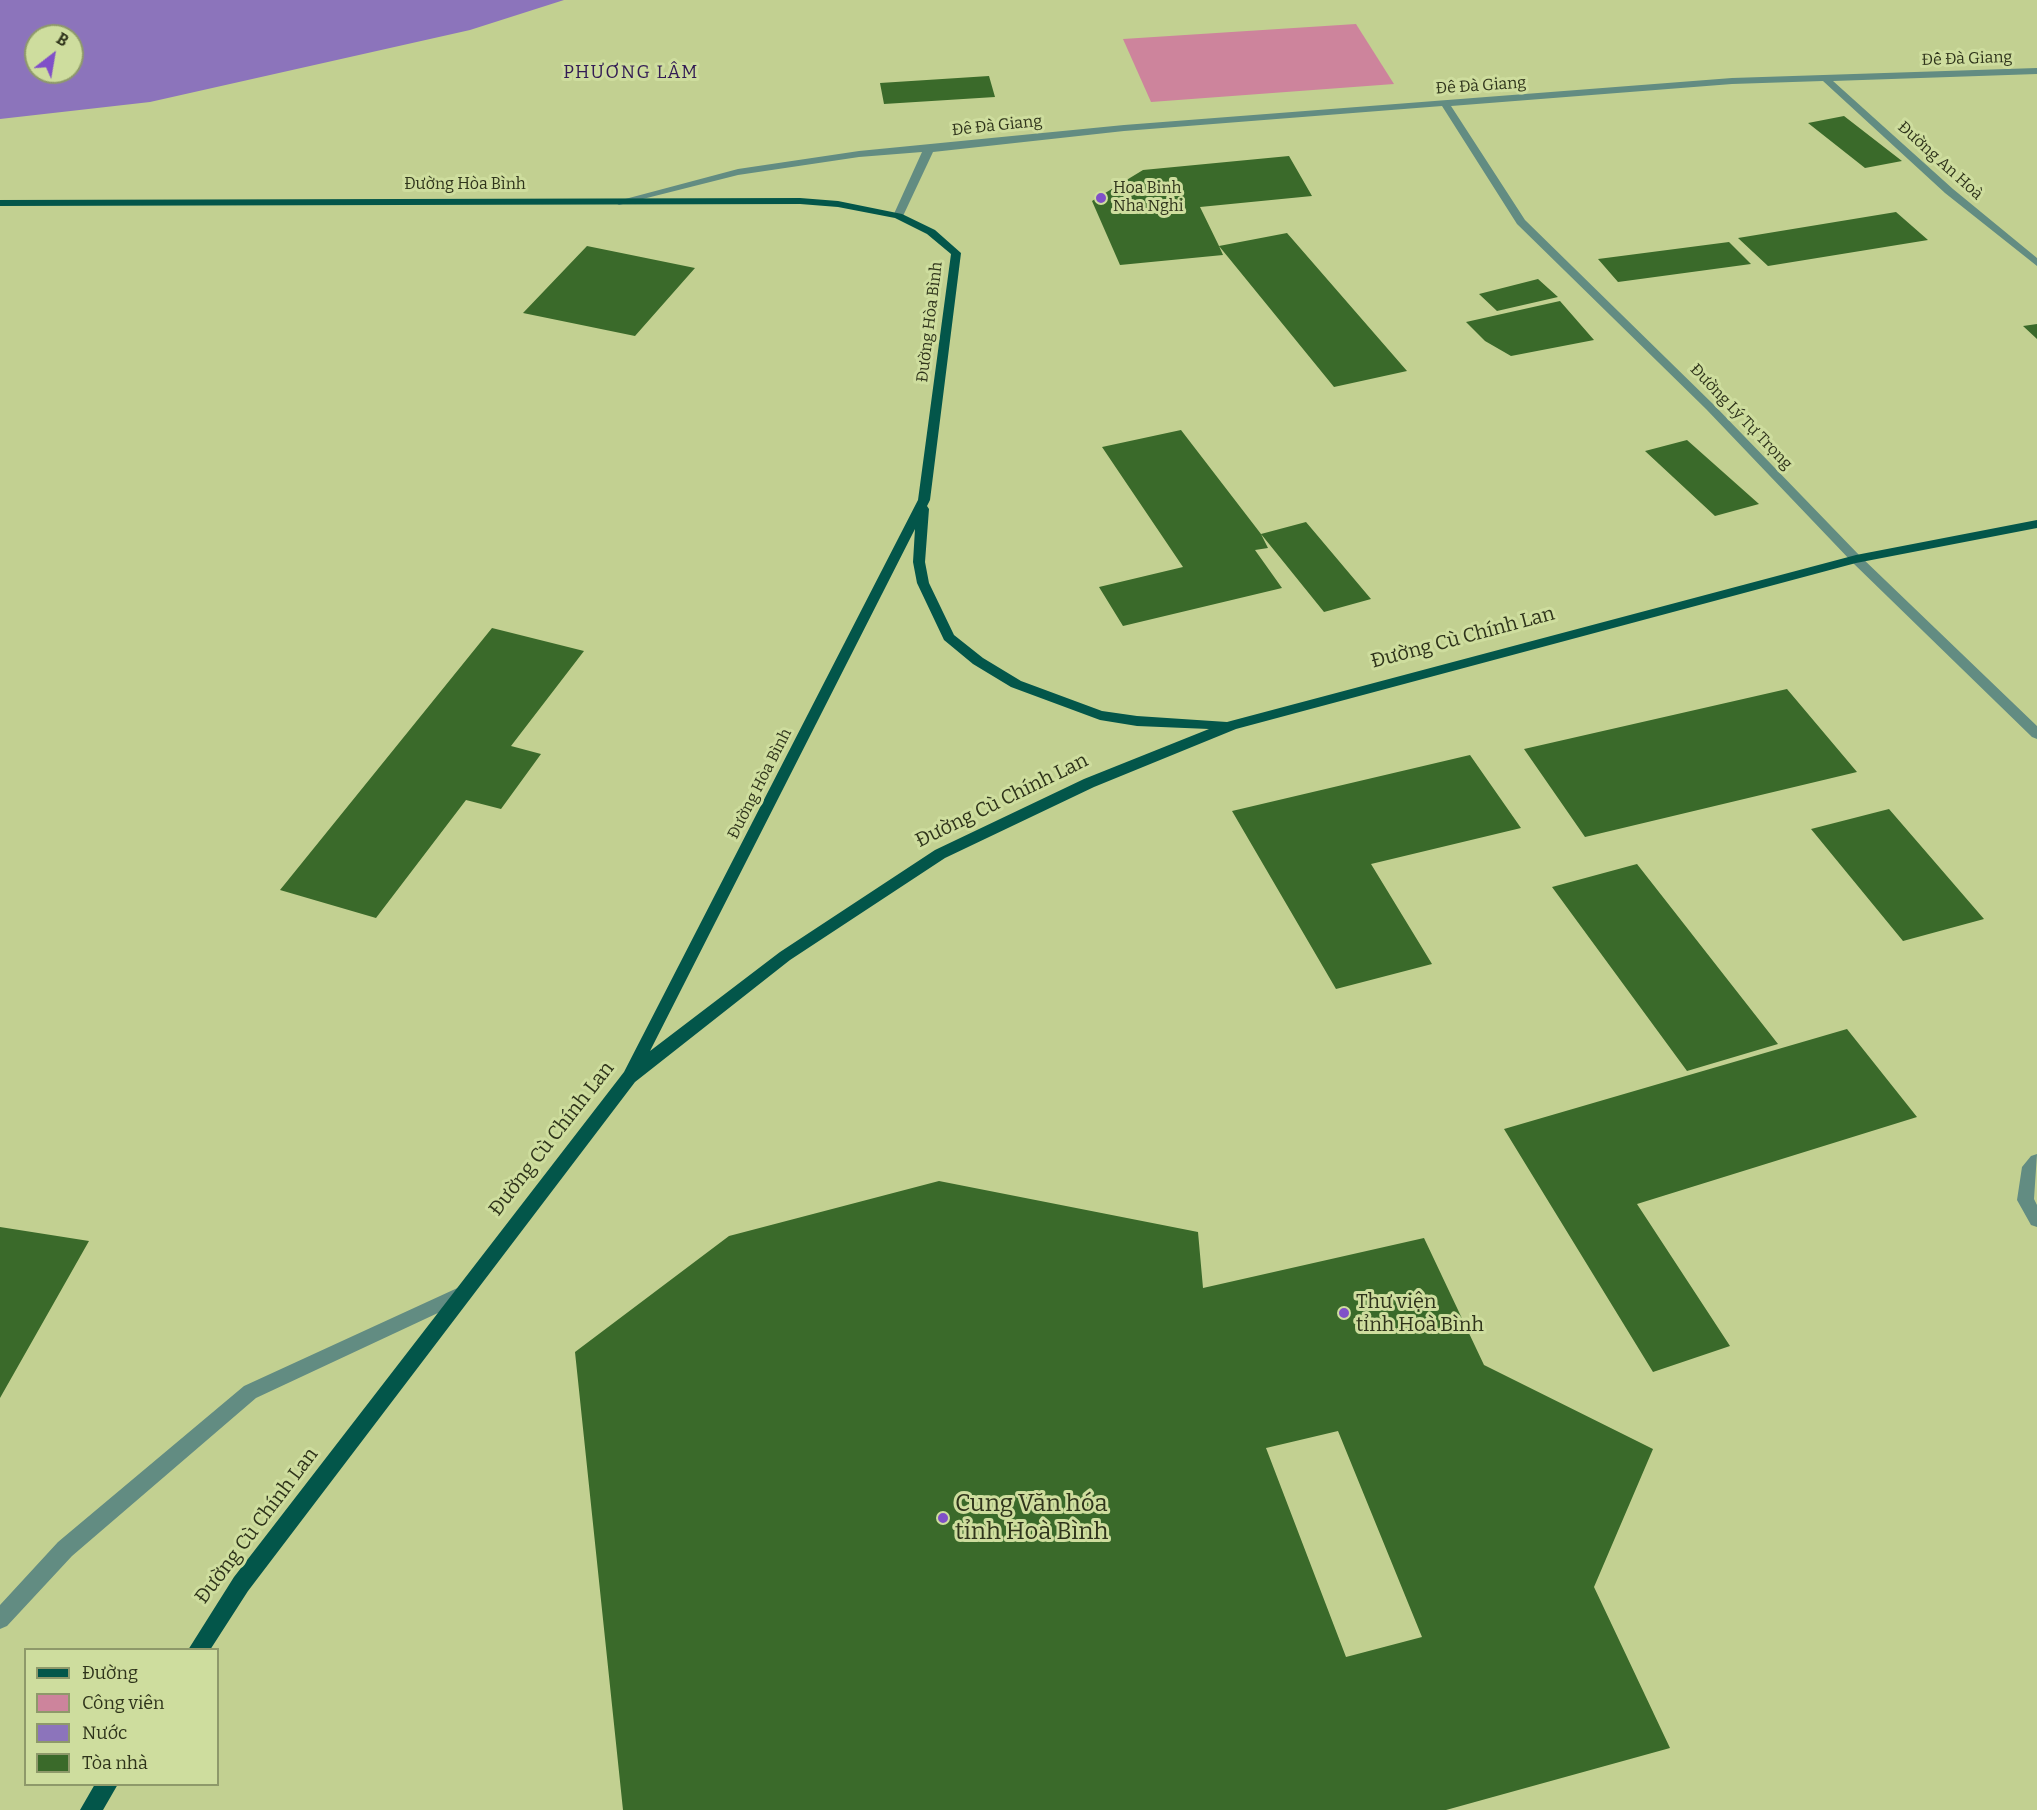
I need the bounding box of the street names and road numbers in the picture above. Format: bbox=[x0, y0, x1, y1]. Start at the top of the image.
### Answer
street label: Đê Đà Giang bbox=[1921, 48, 2013, 70]
street label: Đê Đà Giang bbox=[1435, 73, 1527, 99]
street label: Đê Đà Giang bbox=[951, 112, 1043, 140]
street label: Đường An Hoà bbox=[1894, 118, 1986, 204]
street label: Đường Hòa Bình bbox=[404, 175, 526, 195]
street label: Đường Hòa Bình bbox=[913, 261, 947, 383]
street label: Đường Lý Tự Trọng bbox=[1686, 360, 1796, 474]
street label: Đường Cù Chính Lan bbox=[1369, 602, 1557, 674]
street label: Đường Hòa Bình bbox=[724, 726, 796, 842]
street label: Đường Cù Chính Lan bbox=[912, 749, 1092, 853]
street label: Đường Cù Chính Lan bbox=[484, 1057, 620, 1221]
street label: Đường Cù Chính Lan bbox=[191, 1443, 323, 1609]

